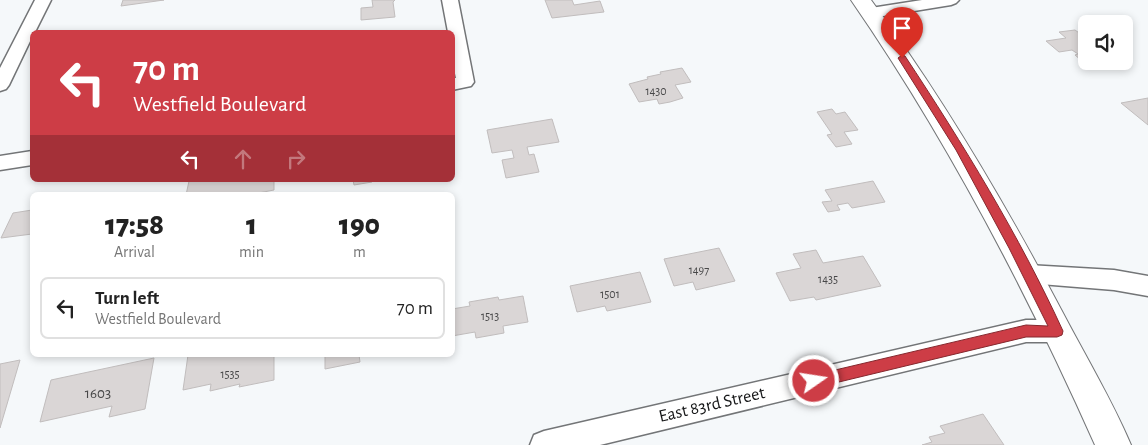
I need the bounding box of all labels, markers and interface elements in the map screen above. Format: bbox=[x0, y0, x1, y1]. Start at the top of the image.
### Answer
pin bbox=[881, 7, 923, 58]
icon: arrive bbox=[888, 14, 916, 42]
map controls bbox=[1078, 15, 1133, 70]
button: sound bbox=[1078, 15, 1133, 70]
icon: left bbox=[50, 50, 115, 115]
text: 70 m bbox=[133, 52, 200, 87]
house number: 1430 bbox=[645, 85, 667, 97]
text: Westfield Boulevard bbox=[133, 93, 306, 115]
icon: left bbox=[176, 145, 204, 173]
icon: ahead bbox=[229, 145, 257, 173]
icon: right bbox=[282, 145, 310, 173]
text: 17:58 bbox=[105, 210, 164, 240]
text: 1 bbox=[246, 210, 257, 240]
text: 190 bbox=[339, 210, 380, 240]
text: Arrival bbox=[114, 244, 155, 260]
text: min bbox=[239, 244, 264, 260]
text: m bbox=[353, 244, 366, 260]
house number: 1497 bbox=[689, 264, 709, 276]
house number: 1435 bbox=[818, 273, 838, 285]
house number: 1501 bbox=[600, 288, 620, 300]
text: Turn left bbox=[95, 289, 159, 308]
icon: left bbox=[52, 294, 80, 322]
text: 70 m bbox=[397, 299, 433, 318]
house number: 1513 bbox=[481, 310, 499, 322]
text: Westfield Boulevard bbox=[95, 311, 221, 327]
position arrow bbox=[787, 354, 839, 406]
house number: 1535 bbox=[220, 368, 240, 380]
street label: East 83rd Street bbox=[657, 384, 767, 426]
house number: 1603 bbox=[85, 386, 111, 401]

